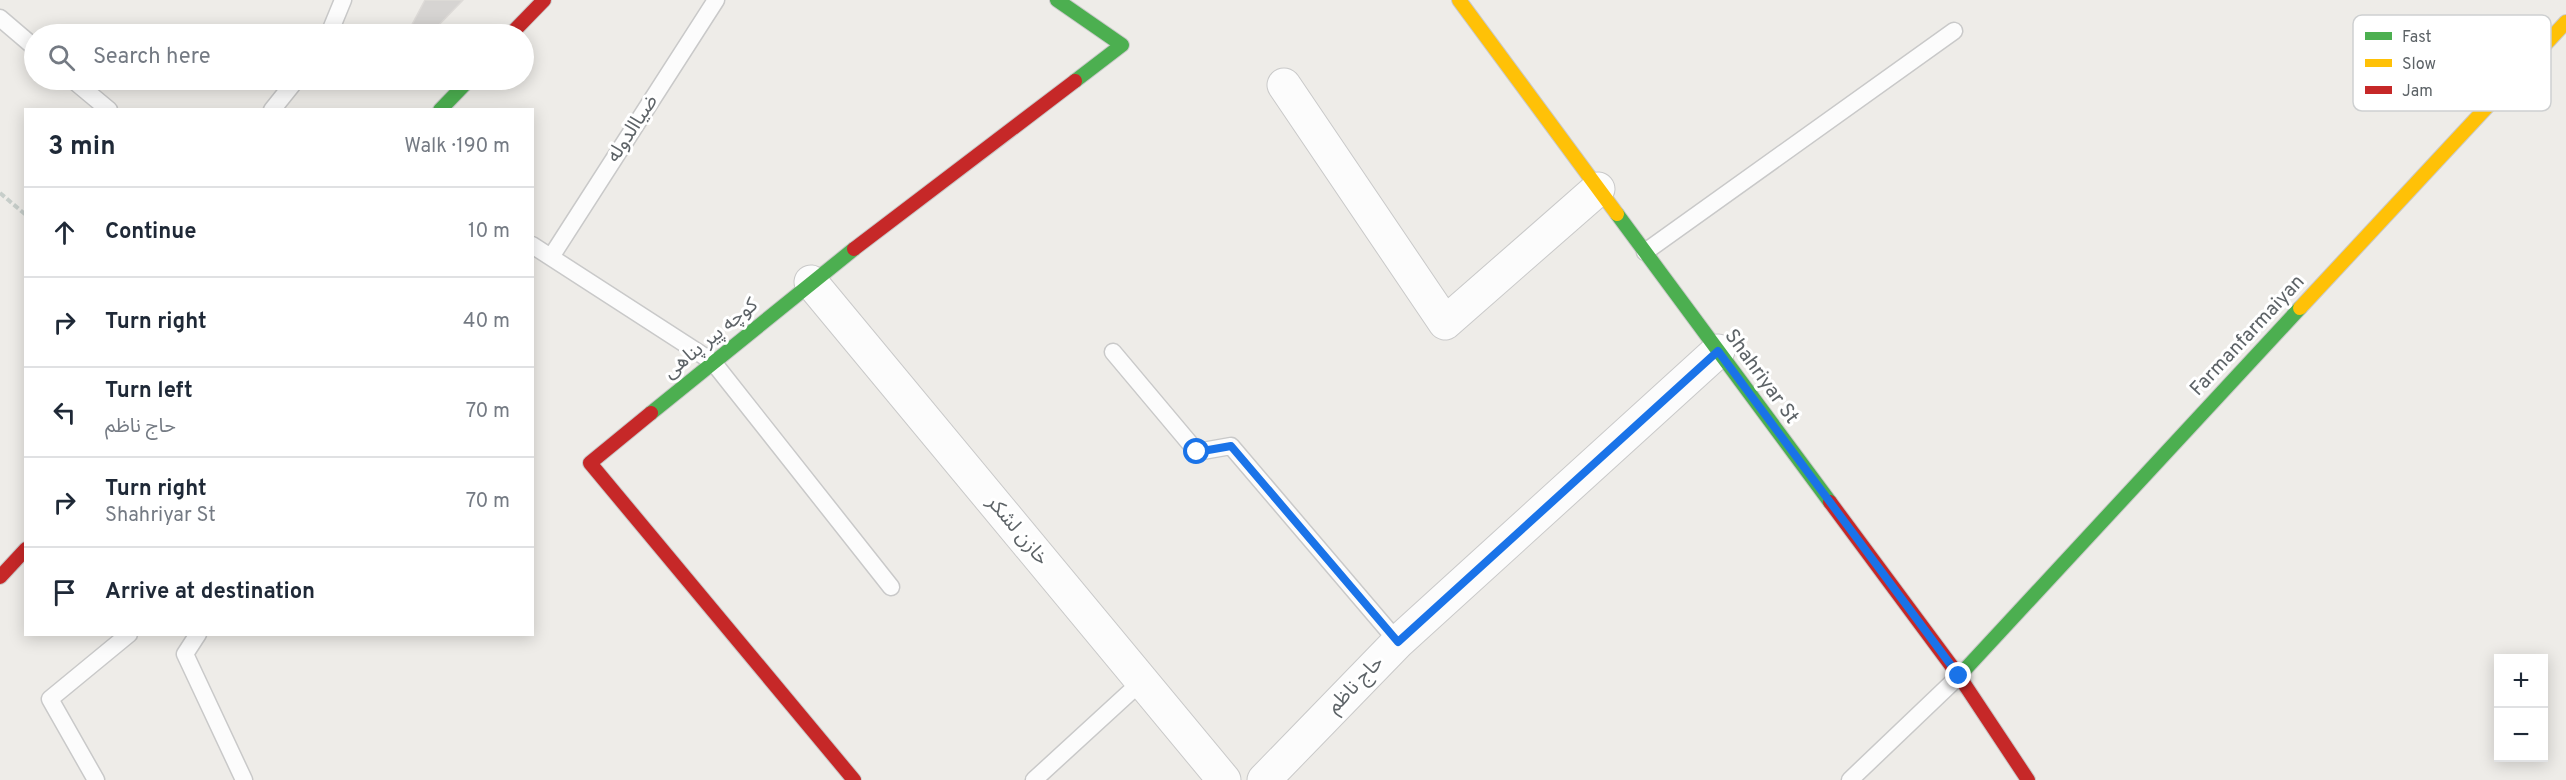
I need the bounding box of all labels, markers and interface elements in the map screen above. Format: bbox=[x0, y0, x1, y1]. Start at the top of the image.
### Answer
legend bbox=[2353, 15, 2551, 111]
search box bbox=[24, 24, 534, 90]
text: Fast bbox=[2402, 28, 2432, 48]
icon: search bbox=[45, 41, 78, 74]
text: Search here bbox=[93, 44, 211, 71]
text: Slow bbox=[2402, 55, 2436, 75]
text: Jam bbox=[2402, 82, 2433, 102]
street label: ضیاالدوله bbox=[601, 90, 665, 168]
text: 3 min bbox=[48, 131, 116, 164]
text: Walk · 190 m bbox=[404, 134, 510, 160]
icon: ahead bbox=[48, 216, 81, 249]
text: Continue bbox=[105, 219, 196, 246]
text: 10 m bbox=[468, 219, 510, 245]
street label: Farmanfarmaiyan bbox=[2185, 270, 2311, 402]
street label: کوچه پیر پناهی bbox=[658, 292, 764, 385]
icon: right bbox=[48, 306, 81, 339]
text: Turn right bbox=[105, 309, 207, 336]
text: 40 m bbox=[463, 309, 510, 335]
street label: Shahriyar St bbox=[1718, 324, 1804, 430]
text: Turn left bbox=[105, 378, 193, 405]
icon: left bbox=[48, 396, 81, 429]
text: 70 m bbox=[466, 399, 510, 425]
text: حاج ناظم bbox=[105, 414, 176, 440]
route start bbox=[1183, 438, 1209, 464]
text: Turn right bbox=[105, 476, 207, 503]
icon: right bbox=[48, 486, 81, 519]
text: 70 m bbox=[466, 489, 510, 515]
street label: خازن لشکر bbox=[980, 490, 1054, 571]
text: Shahriyar St bbox=[105, 503, 216, 529]
icon: arrive bbox=[48, 576, 81, 609]
text: Arrive at destination bbox=[105, 579, 315, 606]
street label: حاج ناظم bbox=[1322, 650, 1390, 720]
map controls bbox=[2494, 654, 2548, 762]
button: + bbox=[2494, 654, 2548, 708]
route end bbox=[1945, 662, 1971, 688]
button: − bbox=[2494, 708, 2548, 762]

